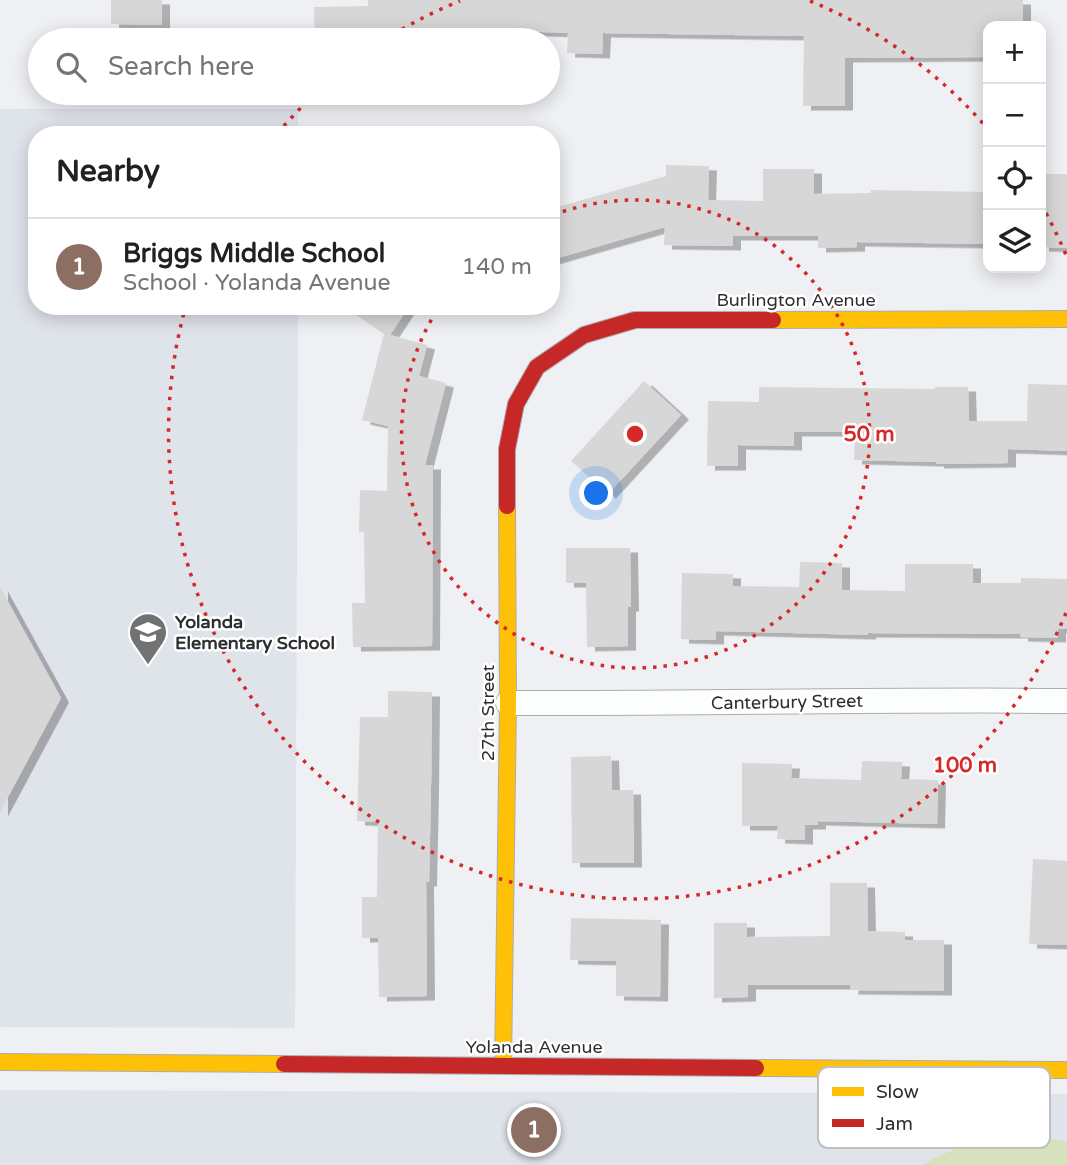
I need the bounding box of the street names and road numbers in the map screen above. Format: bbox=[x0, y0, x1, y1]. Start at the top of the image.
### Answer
street label: Burlington Avenue bbox=[716, 289, 876, 311]
street label: 27th Street bbox=[477, 665, 499, 761]
street label: Canterbury Street bbox=[711, 690, 863, 714]
street label: Yolanda Avenue bbox=[465, 1036, 603, 1058]

